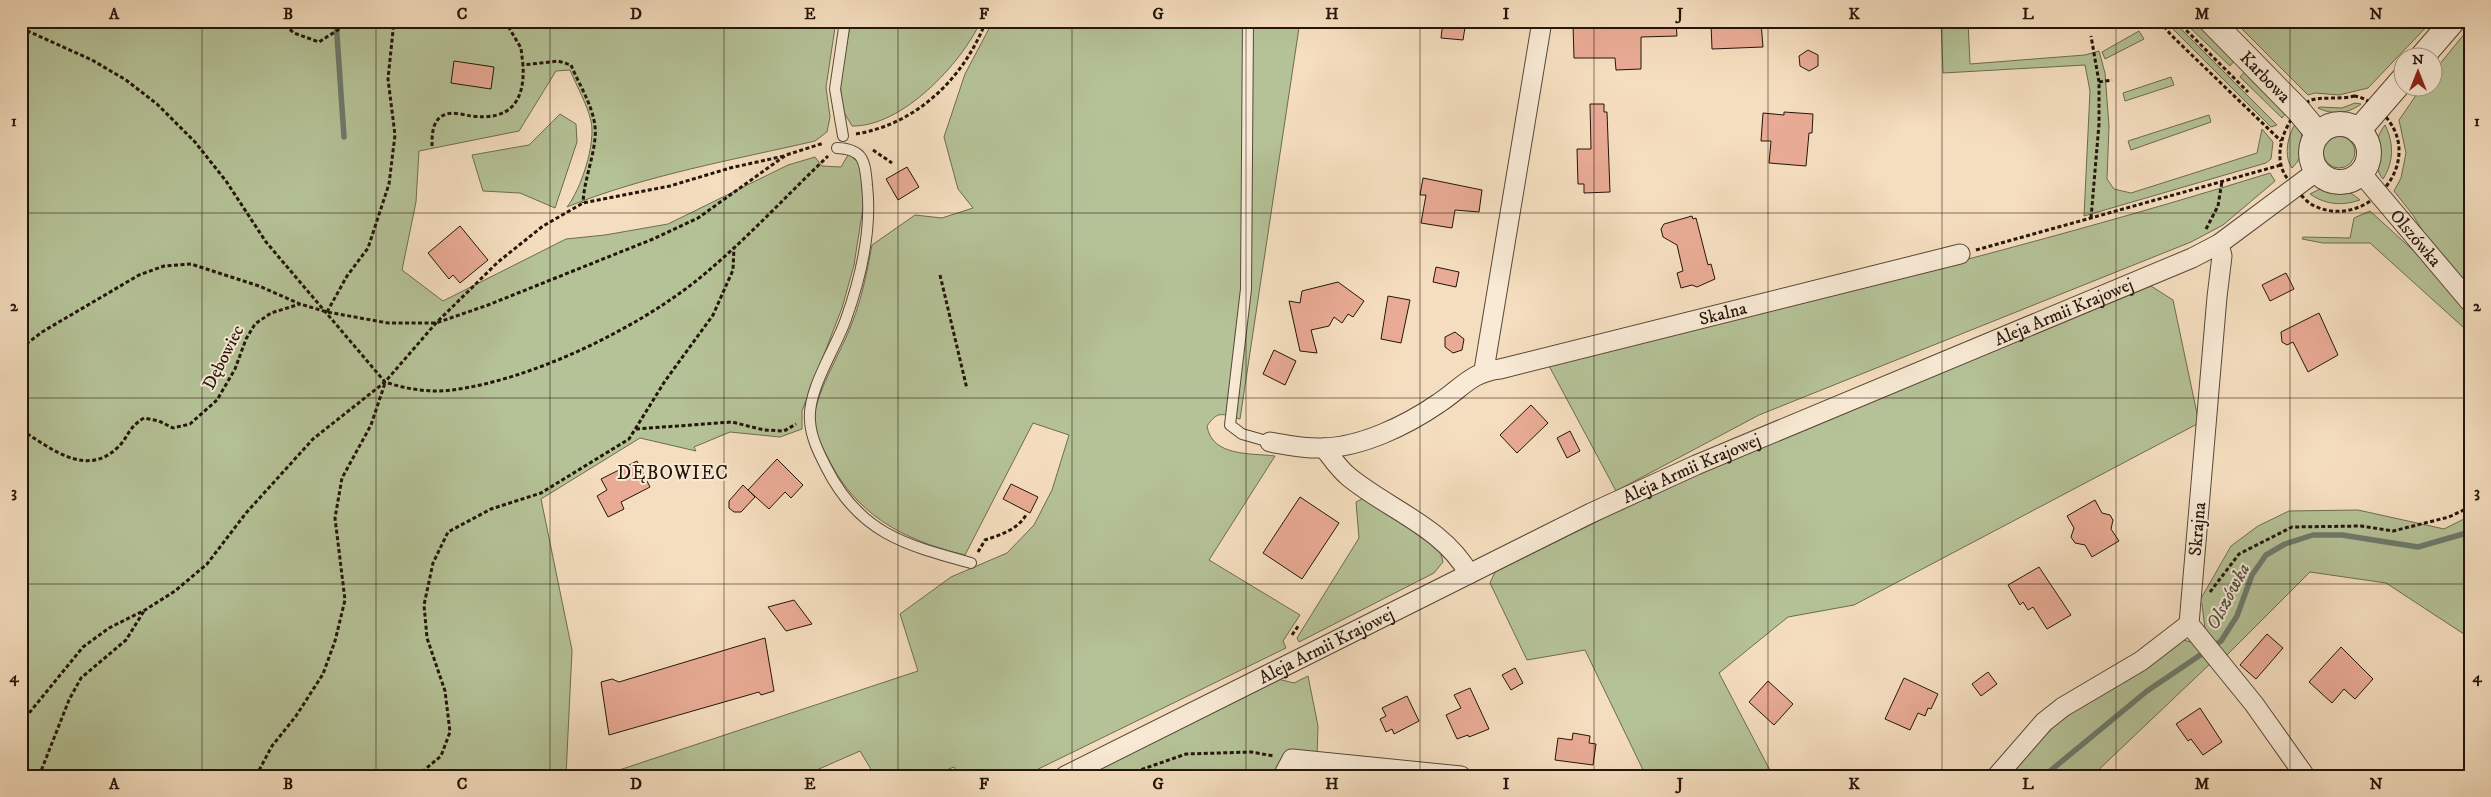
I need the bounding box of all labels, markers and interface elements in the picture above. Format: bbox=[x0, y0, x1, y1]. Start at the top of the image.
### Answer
text: A bbox=[108, 4, 120, 24]
text: B bbox=[283, 4, 293, 24]
text: C bbox=[457, 4, 467, 24]
text: D bbox=[630, 4, 642, 24]
text: E bbox=[804, 4, 816, 24]
text: F bbox=[979, 4, 989, 24]
text: G bbox=[1152, 4, 1164, 24]
text: H bbox=[1325, 4, 1339, 24]
text: I bbox=[1503, 4, 1510, 24]
text: J bbox=[1675, 4, 1684, 24]
text: K bbox=[1848, 4, 1860, 24]
text: L bbox=[2022, 4, 2034, 24]
text: M bbox=[2195, 4, 2210, 24]
text: N bbox=[2369, 4, 2383, 24]
street label: Karbowa bbox=[2235, 47, 2295, 108]
north arrow bbox=[2394, 48, 2444, 98]
text: N bbox=[2412, 51, 2424, 69]
text: 1 bbox=[11, 111, 17, 131]
text: 1 bbox=[2474, 111, 2480, 131]
street label: Olszówka bbox=[2385, 205, 2446, 272]
street label: Aleja Armii Krajowej bbox=[1991, 274, 2137, 351]
text: 2 bbox=[10, 296, 19, 316]
text: 2 bbox=[2473, 296, 2482, 316]
street label: Skalna bbox=[1697, 298, 1750, 331]
street label: Dębowiec bbox=[198, 321, 250, 393]
street label: Aleja Armii Krajowej bbox=[1619, 429, 1764, 509]
district label: DĘBOWIEC bbox=[617, 462, 729, 485]
text: 3 bbox=[11, 482, 17, 502]
text: 3 bbox=[2474, 482, 2480, 502]
street label: Skrajna bbox=[2185, 501, 2211, 557]
water label: Olszówka bbox=[2201, 560, 2255, 634]
street label: Aleja Armii Krajowej bbox=[1255, 603, 1398, 689]
text: 4 bbox=[8, 667, 19, 687]
text: 4 bbox=[2471, 667, 2482, 687]
text: A bbox=[108, 774, 120, 794]
text: B bbox=[283, 774, 293, 794]
text: C bbox=[457, 774, 467, 794]
text: D bbox=[630, 774, 642, 794]
text: E bbox=[804, 774, 816, 794]
text: F bbox=[979, 774, 989, 794]
text: G bbox=[1152, 774, 1164, 794]
text: H bbox=[1325, 774, 1339, 794]
text: I bbox=[1503, 774, 1510, 794]
text: J bbox=[1675, 774, 1684, 794]
text: K bbox=[1848, 774, 1860, 794]
text: L bbox=[2022, 774, 2034, 794]
text: M bbox=[2195, 774, 2210, 794]
text: N bbox=[2369, 774, 2383, 794]

